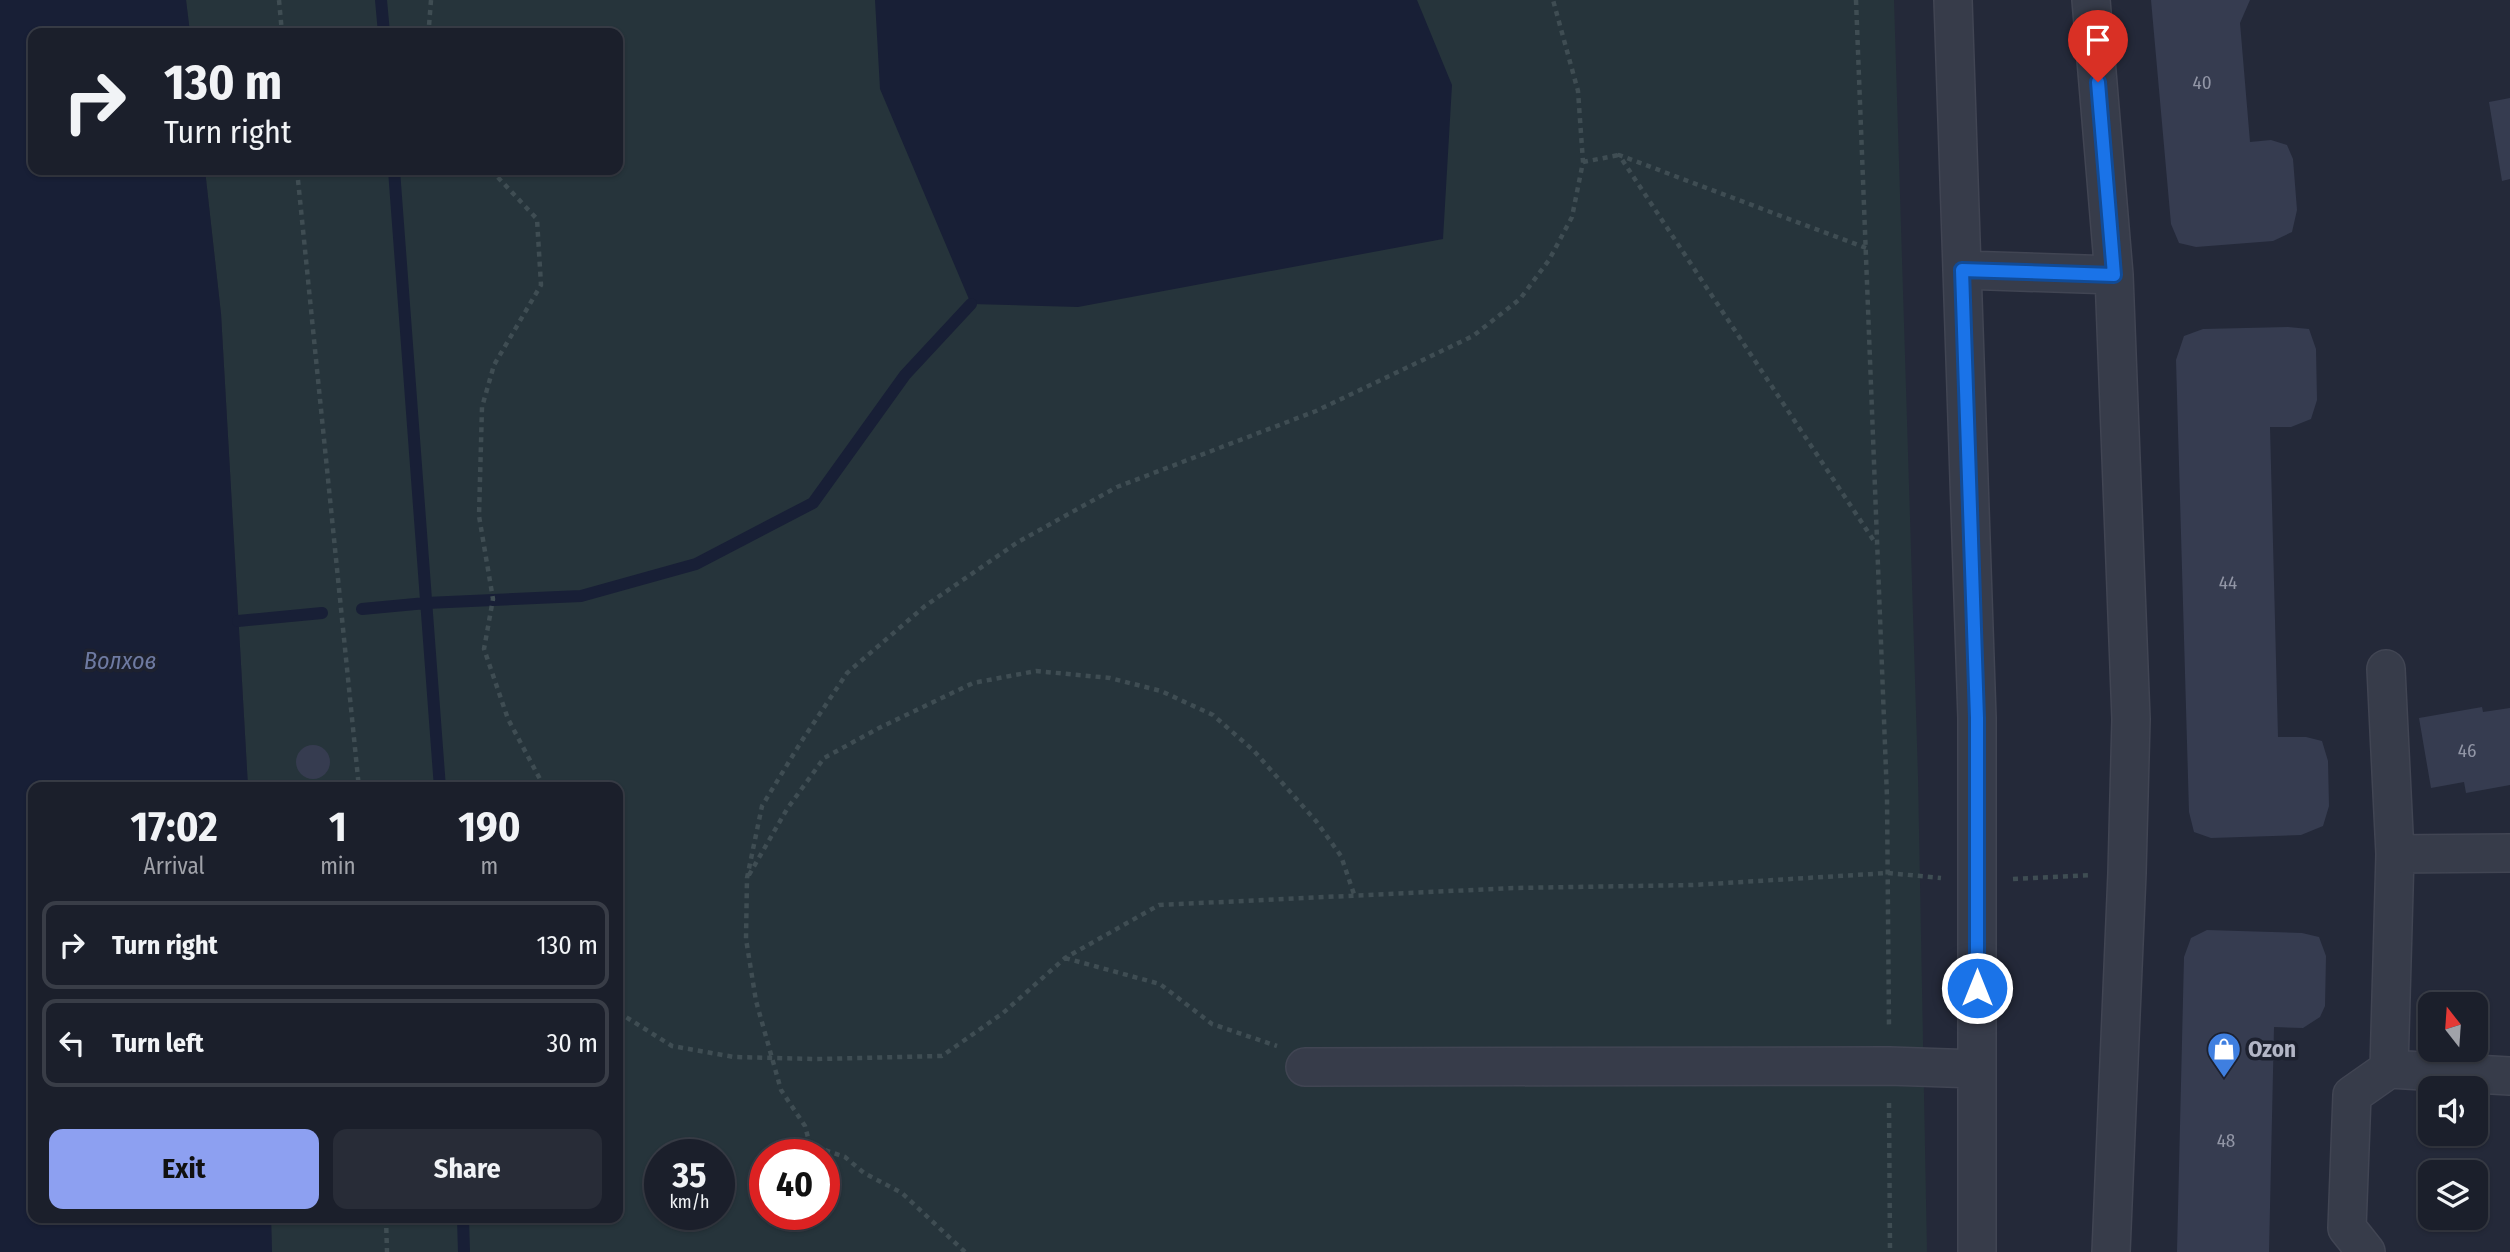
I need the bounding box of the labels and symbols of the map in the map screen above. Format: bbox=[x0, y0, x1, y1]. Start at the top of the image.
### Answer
pin bbox=[2068, 10, 2128, 82]
house number: 40 bbox=[2192, 71, 2212, 94]
house number: 44 bbox=[2219, 571, 2237, 594]
water label: Волхов bbox=[84, 647, 156, 675]
house number: 46 bbox=[2458, 739, 2476, 762]
position arrow bbox=[1940, 951, 2014, 1025]
north arrow bbox=[2418, 992, 2488, 1062]
shop icon: Ozon bbox=[2205, 1030, 2243, 1079]
place label: Ozon bbox=[2248, 1035, 2296, 1063]
house number: 48 bbox=[2217, 1129, 2235, 1152]
speed limit sign: 40 bbox=[749, 1139, 840, 1230]

